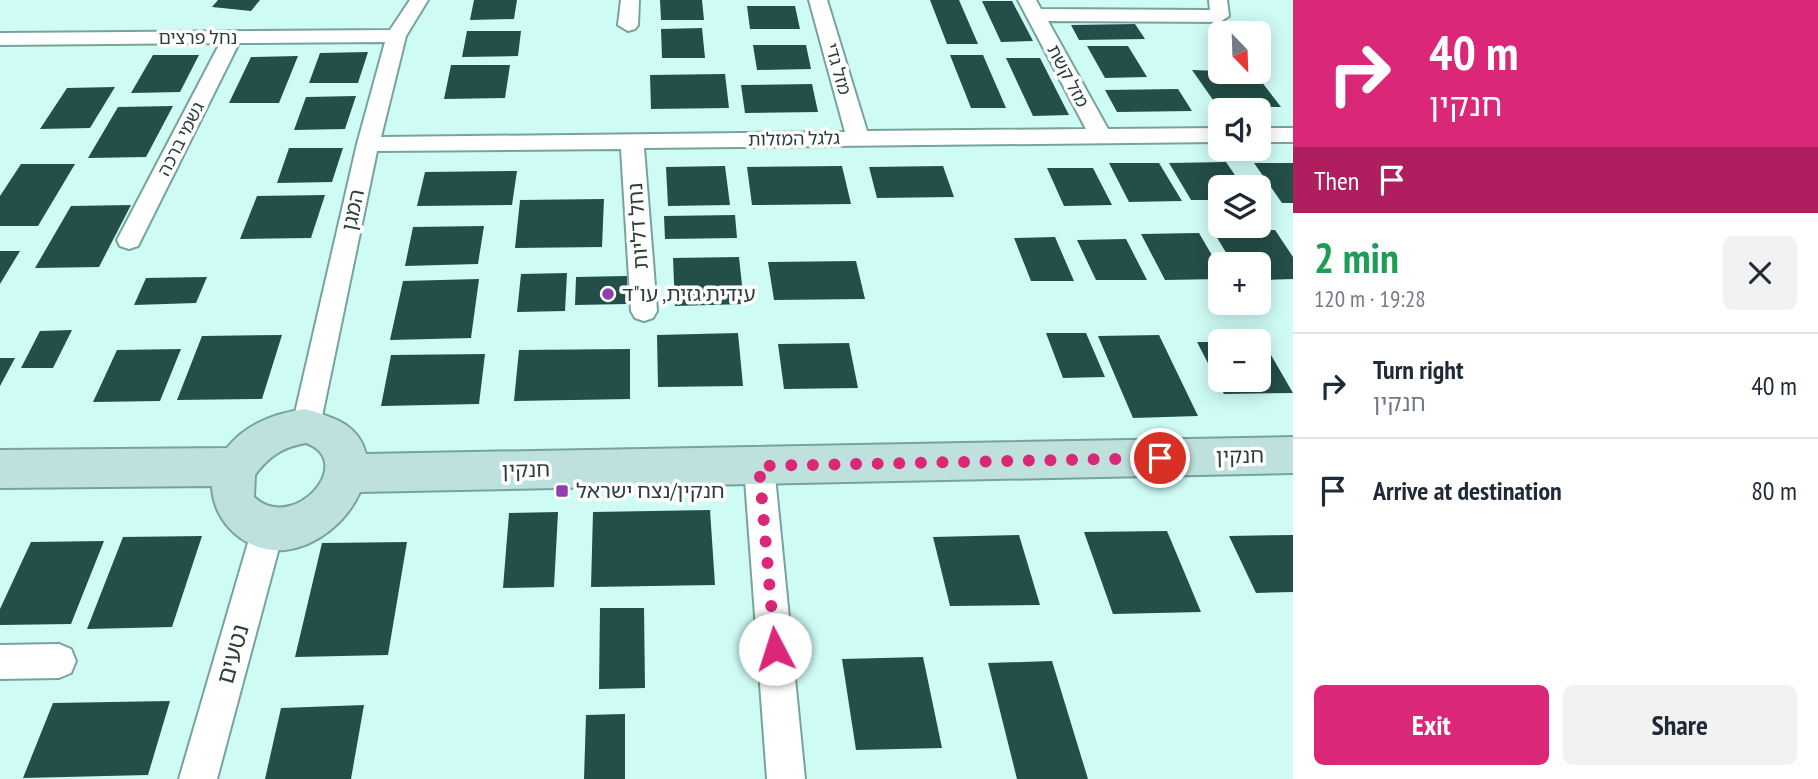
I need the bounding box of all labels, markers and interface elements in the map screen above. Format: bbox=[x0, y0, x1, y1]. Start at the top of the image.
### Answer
text: 40 m bbox=[1429, 20, 1518, 84]
north arrow bbox=[1208, 21, 1270, 84]
map controls bbox=[1208, 21, 1271, 392]
street label: נחל פרצים bbox=[159, 26, 237, 49]
icon: right bbox=[1314, 28, 1405, 119]
street label: מזל גדי bbox=[820, 40, 857, 98]
street label: מזל קשת bbox=[1042, 40, 1095, 111]
text: חנקין bbox=[1429, 83, 1502, 125]
street label: גשמי ברכה bbox=[152, 98, 209, 180]
button: sound bbox=[1208, 98, 1271, 161]
street label: גלגל המזלות bbox=[748, 126, 840, 151]
icon: arrive bbox=[1373, 161, 1411, 199]
text: Then bbox=[1314, 164, 1359, 197]
button: layers bbox=[1208, 175, 1271, 238]
street label: נחל דליות bbox=[621, 182, 654, 270]
street label: המגן bbox=[335, 187, 370, 233]
text: 2 min bbox=[1314, 230, 1399, 285]
button: close bbox=[1723, 236, 1797, 310]
button: + bbox=[1208, 252, 1271, 315]
place label: עידית גזית, עו"ד bbox=[622, 280, 756, 307]
text: 120 m · 19:28 bbox=[1314, 284, 1426, 313]
marker: עידית גזית, עו"ד bbox=[600, 286, 616, 302]
button: − bbox=[1208, 329, 1271, 392]
text: Turn right bbox=[1373, 353, 1464, 386]
icon: right bbox=[1314, 367, 1352, 405]
text: 40 m bbox=[1751, 369, 1797, 402]
text: חנקין bbox=[1373, 388, 1426, 417]
pin bbox=[1130, 428, 1190, 488]
icon: arrive bbox=[1141, 439, 1179, 477]
street label: חנקין bbox=[1216, 442, 1264, 469]
street label: חנקין bbox=[502, 456, 550, 483]
icon: arrive bbox=[1314, 472, 1352, 510]
text: Arrive at destination bbox=[1373, 474, 1562, 507]
text: 80 m bbox=[1751, 474, 1797, 507]
place label: חנקין/נצח ישראל bbox=[576, 477, 725, 504]
marker: חנקין/נצח ישראל bbox=[554, 483, 570, 499]
position arrow bbox=[738, 612, 812, 686]
street label: נטעים bbox=[209, 620, 256, 687]
button: Exit bbox=[1314, 685, 1549, 765]
button: Share bbox=[1563, 685, 1797, 765]

